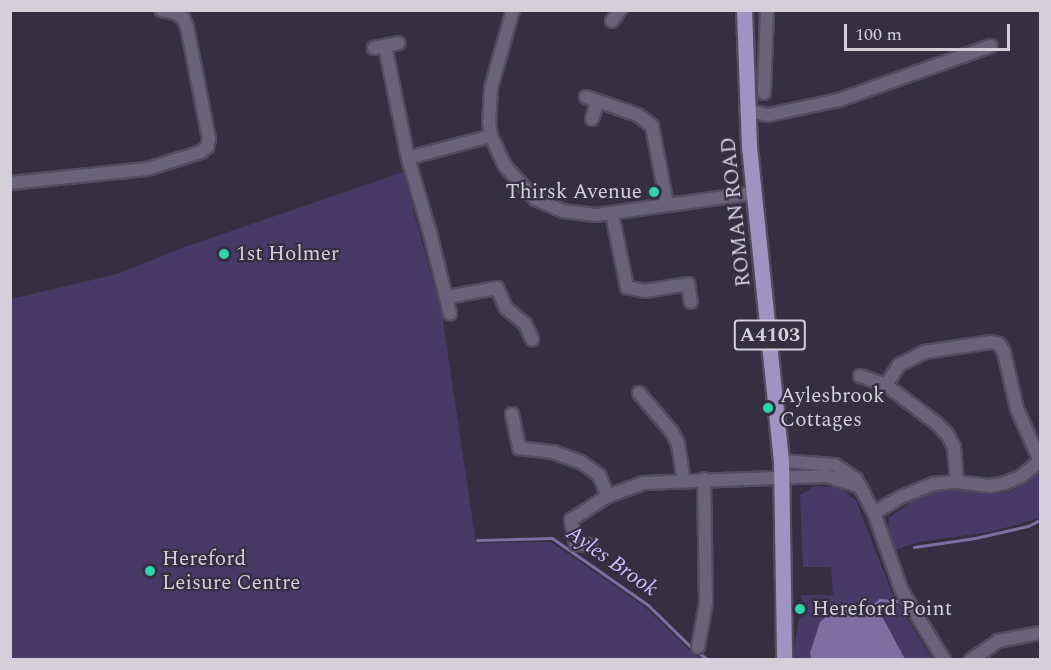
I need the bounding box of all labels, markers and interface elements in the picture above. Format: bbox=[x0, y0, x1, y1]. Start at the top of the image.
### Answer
scale bar bbox=[847, 12, 1014, 50]
text: 100 m bbox=[855, 21, 902, 48]
street label: ROMAN ROAD bbox=[716, 136, 756, 288]
place label: Thirsk Avenue bbox=[505, 179, 642, 205]
marker: Thirsk Avenue bbox=[647, 185, 661, 199]
place label: 1st Holmer bbox=[236, 241, 339, 267]
marker: 1st Holmer bbox=[217, 247, 231, 261]
road number: A4103 bbox=[732, 318, 808, 352]
place label: Aylesbrook Cottages bbox=[780, 383, 885, 433]
marker: Aylesbrook Cottages bbox=[761, 401, 775, 415]
water label: Ayles Brook bbox=[561, 520, 663, 602]
place label: Hereford Leisure Centre bbox=[162, 546, 300, 596]
marker: Hereford Leisure Centre bbox=[143, 564, 157, 578]
place label: Hereford Point bbox=[812, 596, 952, 622]
marker: Hereford Point bbox=[793, 602, 807, 616]

